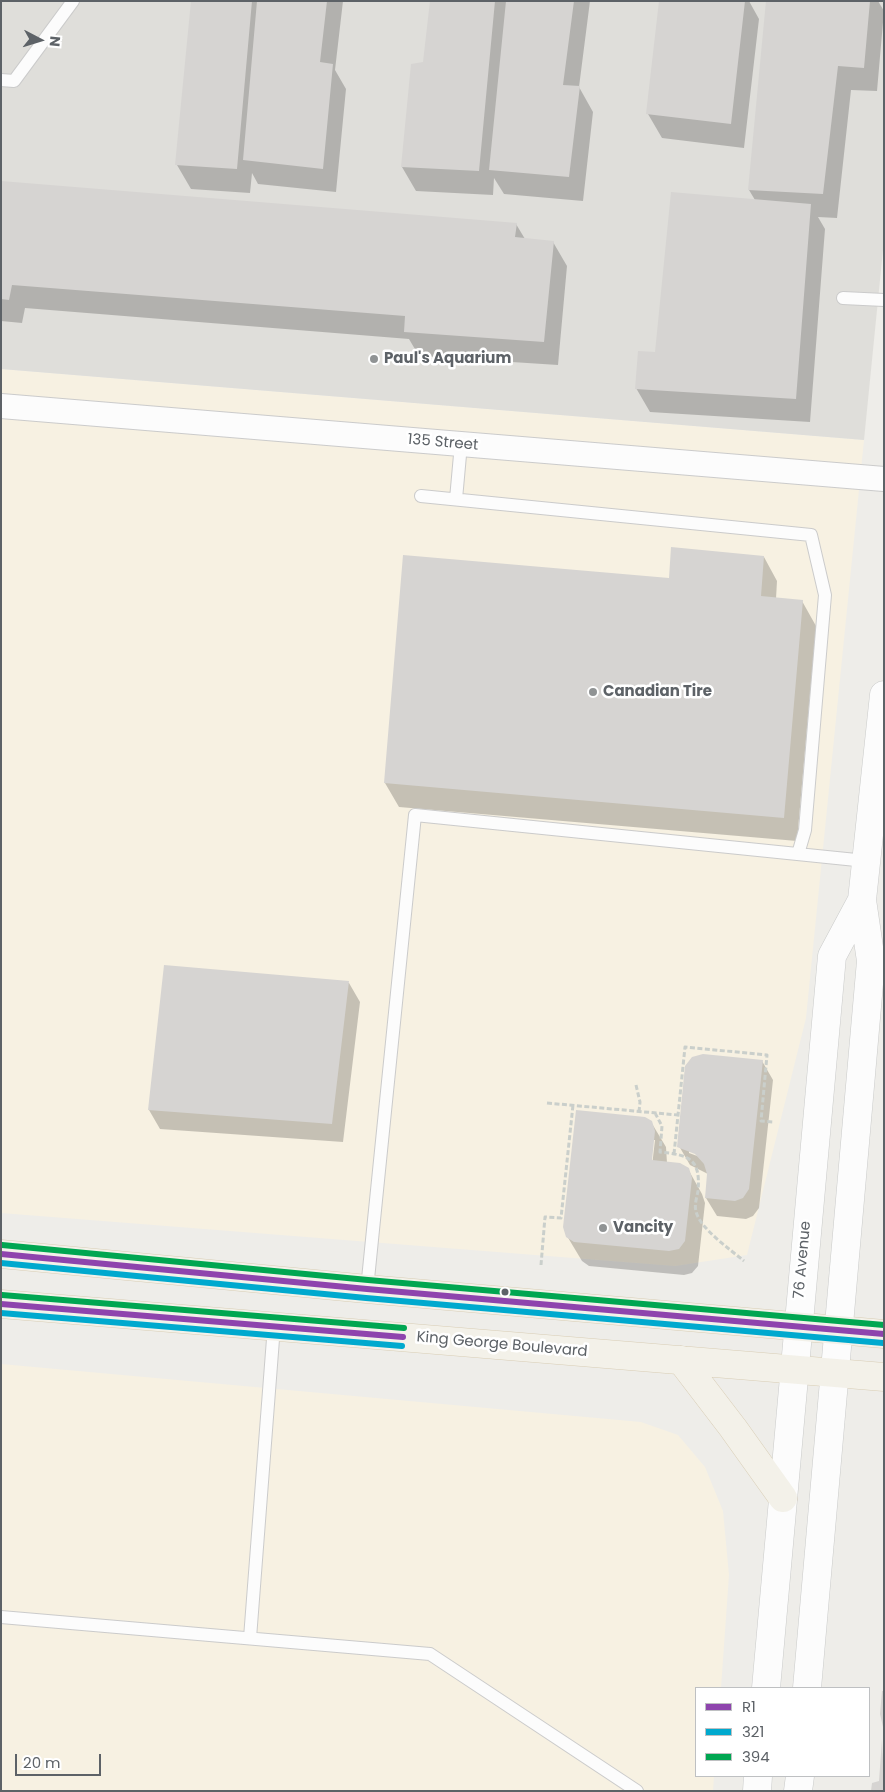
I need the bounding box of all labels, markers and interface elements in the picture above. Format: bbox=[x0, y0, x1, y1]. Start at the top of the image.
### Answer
north arrow bbox=[15, 15, 65, 65]
text: N bbox=[45, 35, 65, 47]
place label: Paul's Aquarium bbox=[384, 350, 511, 368]
marker: Paul's Aquarium bbox=[368, 353, 380, 365]
street label: 135 Street bbox=[407, 431, 479, 455]
place label: Canadian Tire bbox=[603, 683, 712, 701]
marker: Canadian Tire bbox=[587, 686, 599, 698]
place label: Vancity bbox=[613, 1219, 673, 1237]
street label: 76 Avenue bbox=[791, 1220, 815, 1300]
marker: Vancity bbox=[597, 1222, 609, 1234]
unlabelled marker bbox=[500, 1287, 510, 1297]
street label: King George Boulevard bbox=[416, 1329, 588, 1361]
legend bbox=[695, 1687, 870, 1777]
text: R1 bbox=[742, 1696, 756, 1717]
text: 321 bbox=[742, 1721, 764, 1742]
scale bar bbox=[18, 1744, 104, 1776]
text: 394 bbox=[742, 1746, 770, 1767]
text: 20 m bbox=[23, 1752, 61, 1773]

